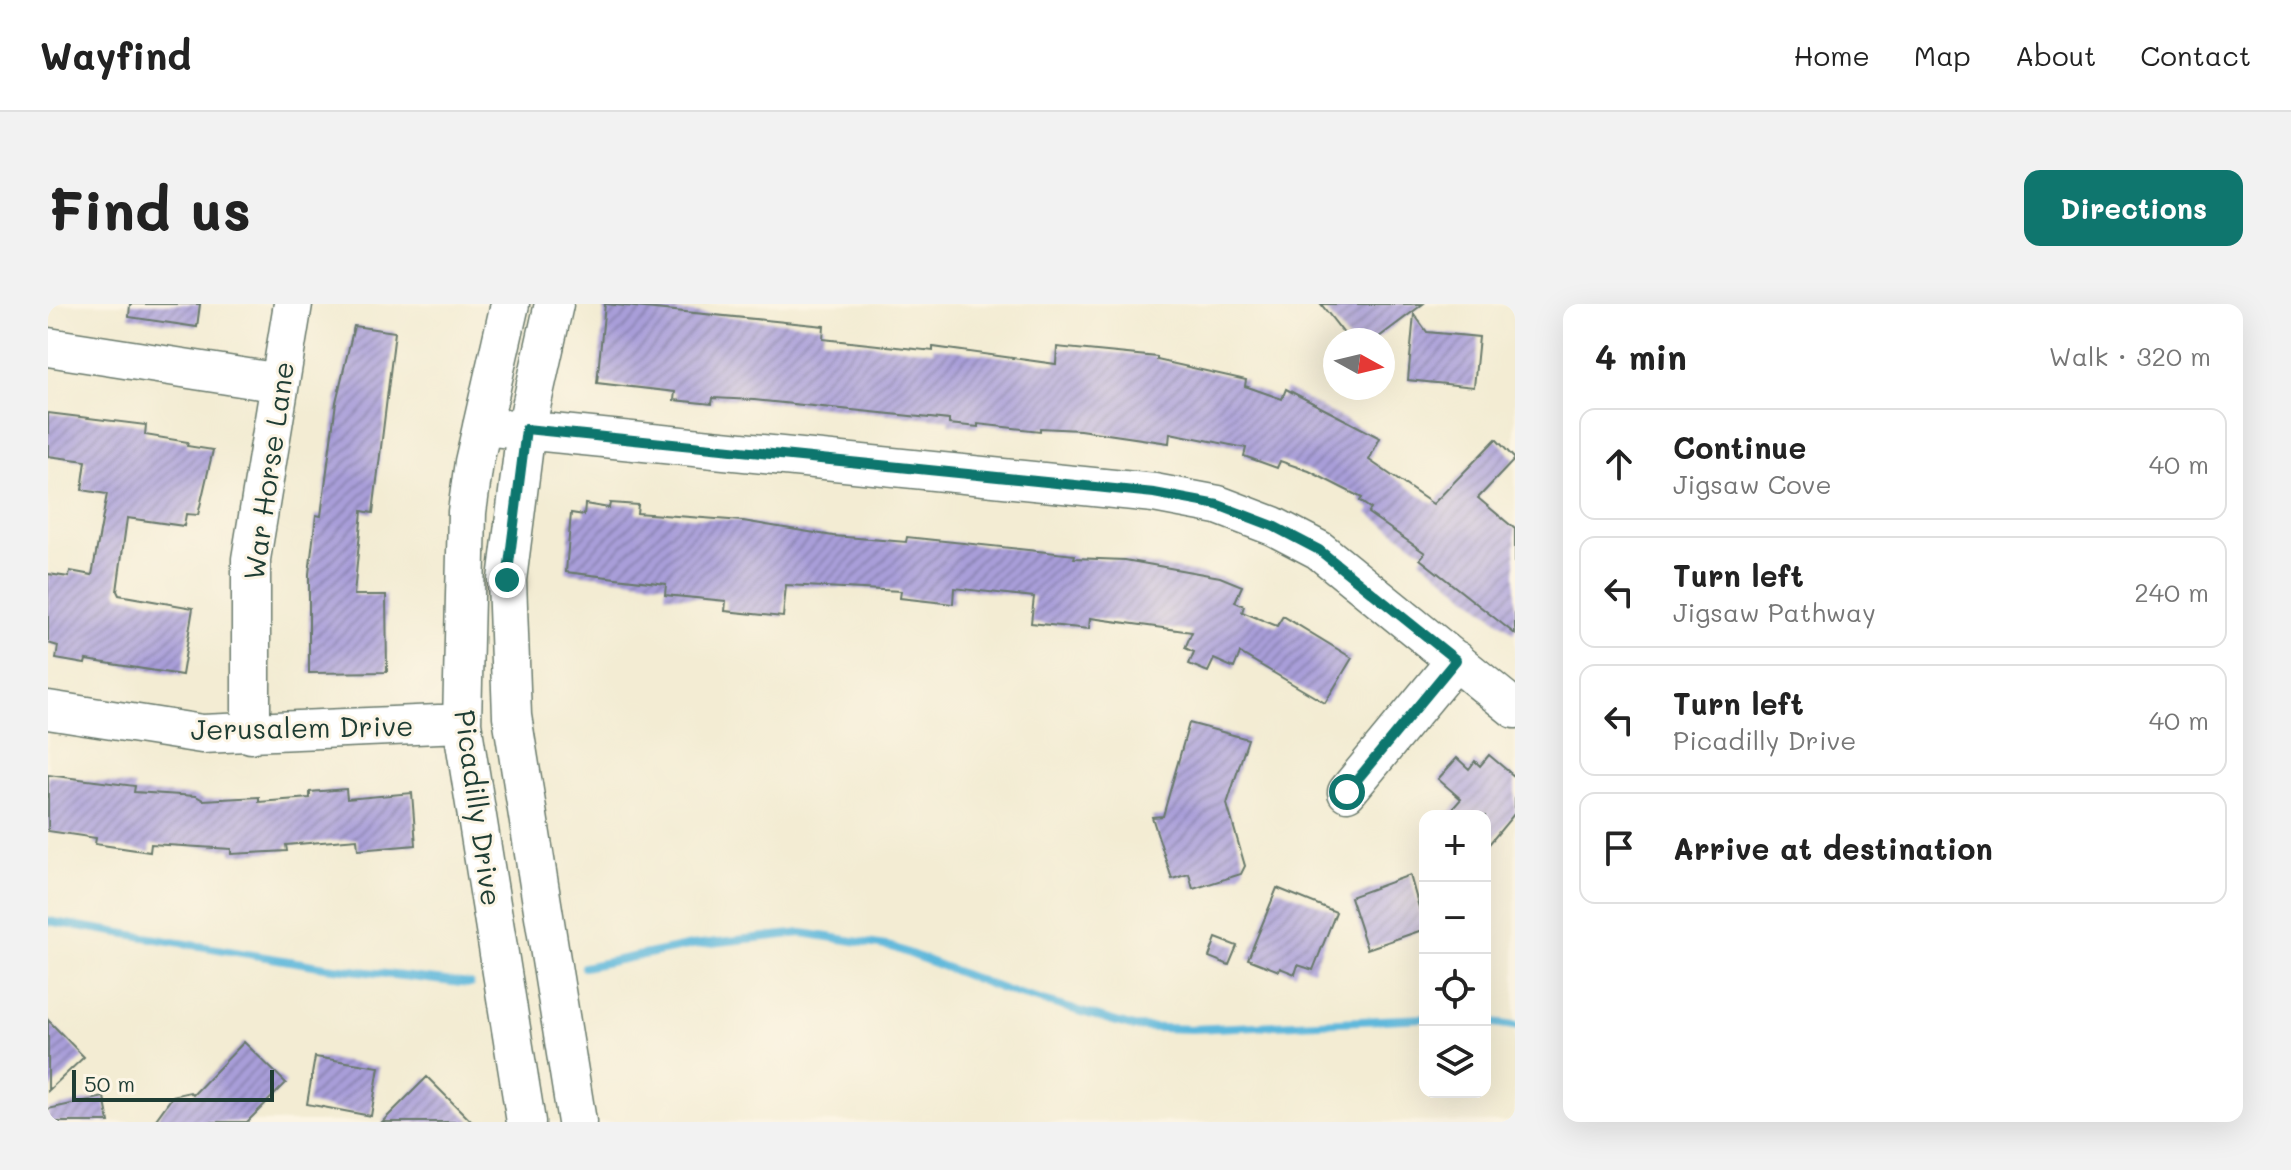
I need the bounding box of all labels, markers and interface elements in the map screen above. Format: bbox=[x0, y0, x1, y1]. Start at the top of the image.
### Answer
text: Wayfind bbox=[40, 30, 191, 80]
text: Home bbox=[1794, 37, 1870, 73]
text: Map bbox=[1914, 37, 1971, 73]
text: About bbox=[2015, 37, 2096, 73]
text: Contact bbox=[2140, 37, 2251, 73]
button: Directions bbox=[2024, 170, 2243, 246]
text: Find us bbox=[48, 172, 251, 245]
north arrow bbox=[1323, 328, 1395, 400]
text: 4 min bbox=[1595, 334, 1687, 379]
text: Walk · 320 m bbox=[2049, 339, 2211, 373]
street label: War Horse Lane bbox=[235, 359, 301, 583]
text: Continue bbox=[1673, 427, 1806, 467]
icon: ahead bbox=[1597, 442, 1641, 486]
text: 40 m bbox=[2149, 447, 2209, 481]
text: Jigsaw Cove bbox=[1673, 467, 1831, 501]
text: Turn left bbox=[1673, 555, 1804, 595]
route end bbox=[489, 562, 525, 598]
icon: left bbox=[1597, 570, 1641, 614]
text: 240 m bbox=[2134, 575, 2209, 609]
text: Jigsaw Pathway bbox=[1673, 595, 1876, 629]
text: Turn left bbox=[1673, 683, 1804, 723]
icon: left bbox=[1597, 698, 1641, 742]
text: 40 m bbox=[2149, 703, 2209, 737]
street label: Jerusalem Drive bbox=[190, 707, 414, 747]
street label: Picadilly Drive bbox=[447, 708, 511, 908]
text: Picadilly Drive bbox=[1673, 723, 1856, 757]
route start bbox=[1329, 774, 1365, 810]
map controls bbox=[1419, 810, 1491, 1098]
button: + bbox=[1419, 810, 1491, 882]
icon: arrive bbox=[1597, 826, 1641, 870]
text: Arrive at destination bbox=[1673, 828, 1993, 868]
button: − bbox=[1419, 882, 1491, 954]
button: locate bbox=[1419, 954, 1491, 1026]
button: layers bbox=[1419, 1026, 1491, 1098]
scale bar bbox=[72, 1066, 274, 1102]
text: 50 m bbox=[84, 1069, 135, 1098]

